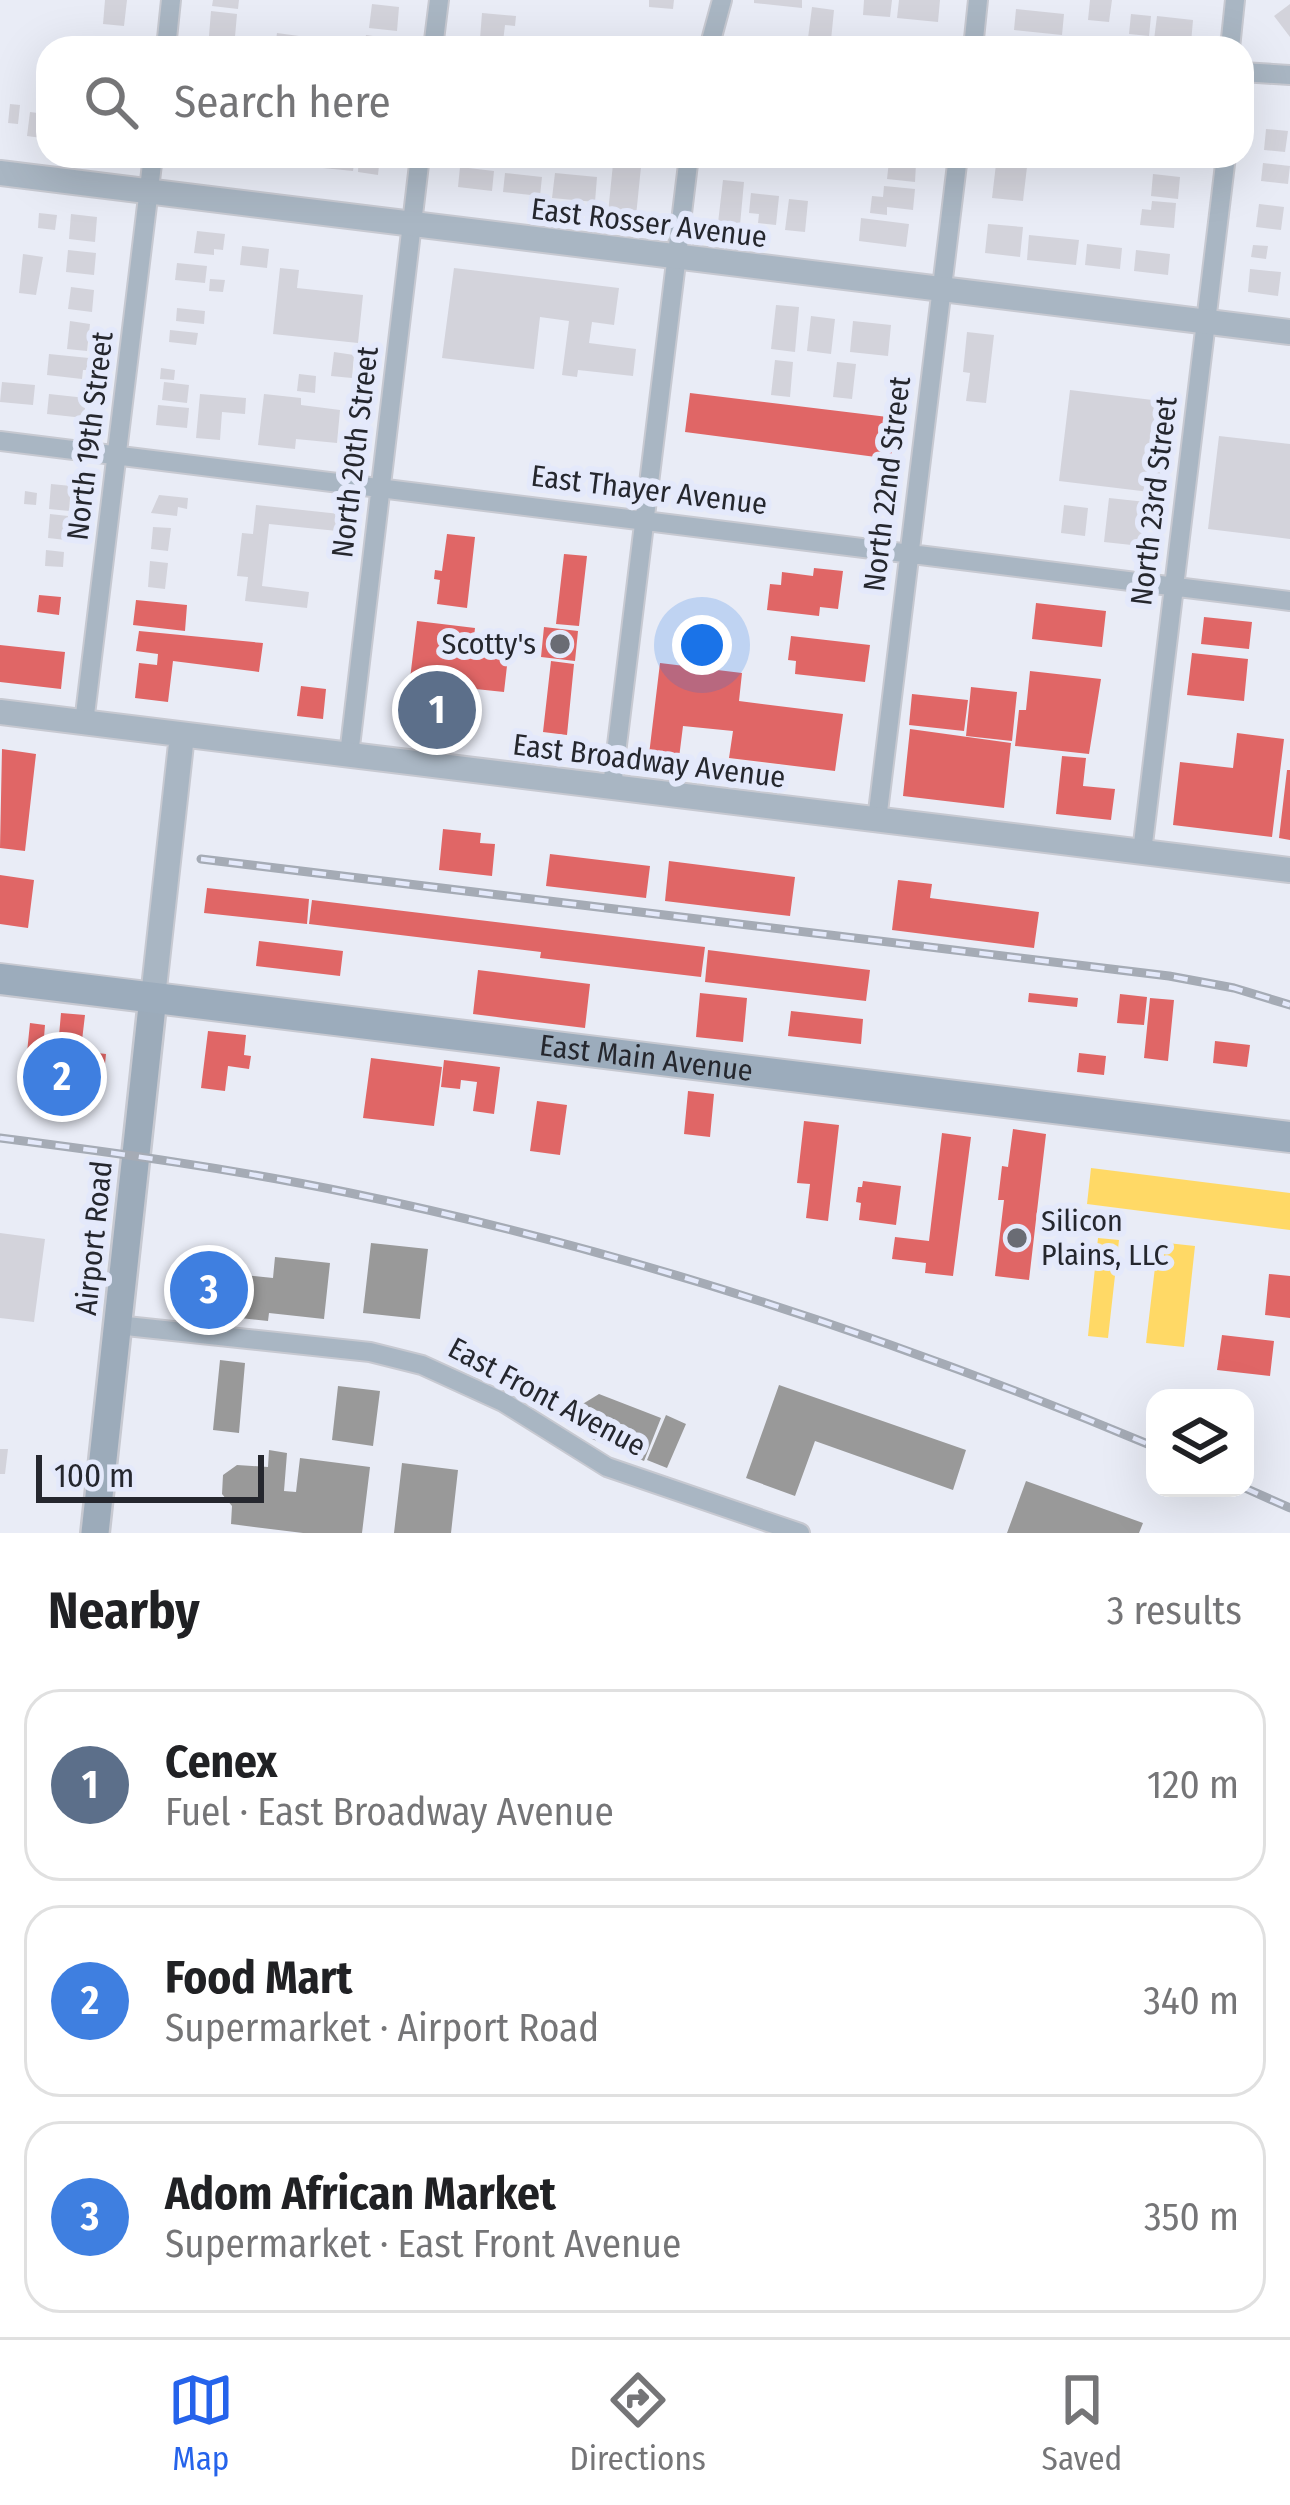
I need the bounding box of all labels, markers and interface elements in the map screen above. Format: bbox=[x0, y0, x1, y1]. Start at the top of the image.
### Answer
search box bbox=[36, 36, 1254, 168]
icon: search bbox=[78, 69, 144, 135]
text: Search here bbox=[174, 75, 391, 129]
street label: East Rosser Avenue bbox=[529, 191, 769, 255]
street label: North 19th Street bbox=[59, 329, 121, 542]
street label: North 20th Street bbox=[324, 344, 386, 560]
street label: North 22nd Street bbox=[856, 374, 918, 594]
street label: North 23rd Street bbox=[1123, 394, 1185, 608]
street label: East Thayer Avenue bbox=[529, 458, 769, 522]
your location bbox=[672, 615, 732, 675]
place label: Scotty's bbox=[442, 626, 536, 662]
marker: Scotty's bbox=[547, 631, 573, 657]
pin: 1 bbox=[398, 665, 476, 755]
street label: East Broadway Avenue bbox=[511, 726, 787, 796]
street label: East Main Avenue bbox=[537, 1027, 755, 1089]
pin: 2 bbox=[23, 1032, 101, 1122]
street label: Airport Road bbox=[68, 1159, 120, 1317]
place label: Silicon Plains, LLC bbox=[1041, 1203, 1169, 1273]
marker: Silicon Plains, LLC bbox=[1004, 1225, 1030, 1251]
pin: 3 bbox=[170, 1245, 248, 1335]
street label: East Front Avenue bbox=[442, 1330, 652, 1464]
map controls bbox=[1146, 1389, 1254, 1497]
button: layers bbox=[1146, 1389, 1254, 1497]
scale bar bbox=[36, 1449, 264, 1502]
text: 100 m bbox=[54, 1456, 134, 1496]
text: Nearby bbox=[48, 1580, 200, 1642]
text: 3 results bbox=[1107, 1588, 1242, 1634]
text: Cenex bbox=[165, 1735, 277, 1789]
text: 1 bbox=[82, 1762, 98, 1808]
text: 120 m bbox=[1147, 1762, 1239, 1808]
text: Fuel · East Broadway Avenue bbox=[165, 1789, 614, 1835]
text: Food Mart bbox=[165, 1951, 352, 2005]
text: 2 bbox=[81, 1978, 99, 2024]
text: 340 m bbox=[1143, 1978, 1239, 2024]
text: Supermarket · Airport Road bbox=[165, 2005, 599, 2051]
text: Adom African Market bbox=[165, 2167, 556, 2221]
text: 3 bbox=[81, 2194, 99, 2240]
text: 350 m bbox=[1144, 2194, 1239, 2240]
text: Supermarket · East Front Avenue bbox=[165, 2221, 681, 2267]
tab: Map bbox=[168, 2367, 234, 2479]
tab: Directions bbox=[569, 2367, 706, 2479]
tab: Saved bbox=[1042, 2367, 1122, 2479]

